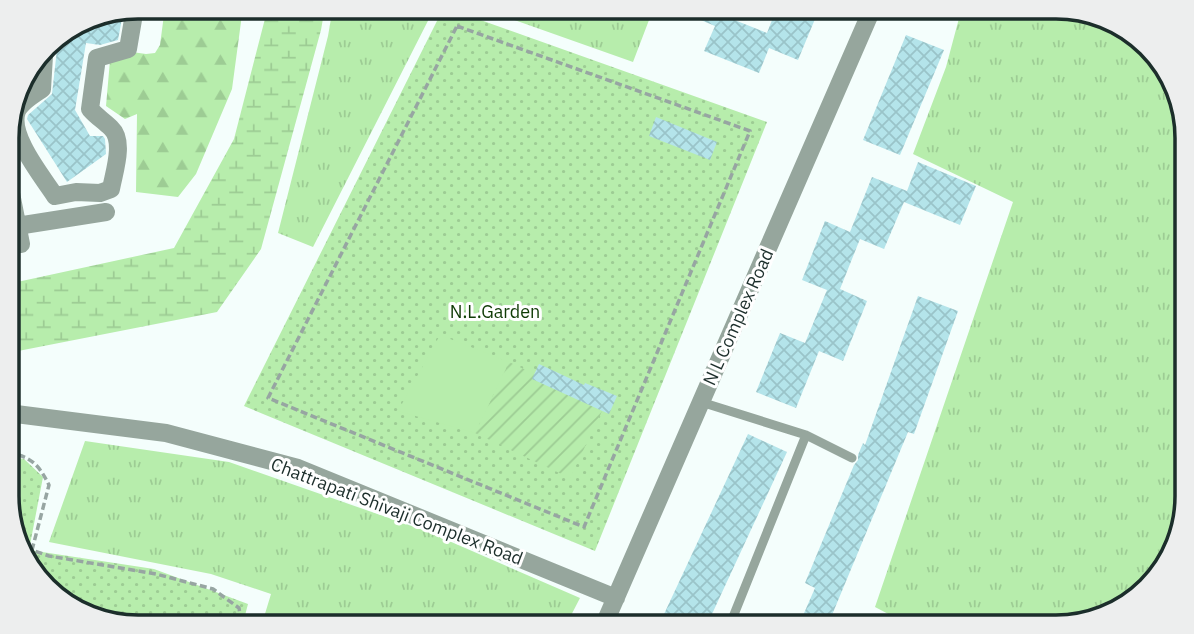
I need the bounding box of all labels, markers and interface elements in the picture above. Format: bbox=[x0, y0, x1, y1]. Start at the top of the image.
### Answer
street label: N L Complex Road bbox=[698, 245, 778, 389]
park label: N.L.Garden bbox=[450, 300, 540, 323]
street label: Chattrapati Shivaji Complex Road bbox=[268, 452, 526, 570]

